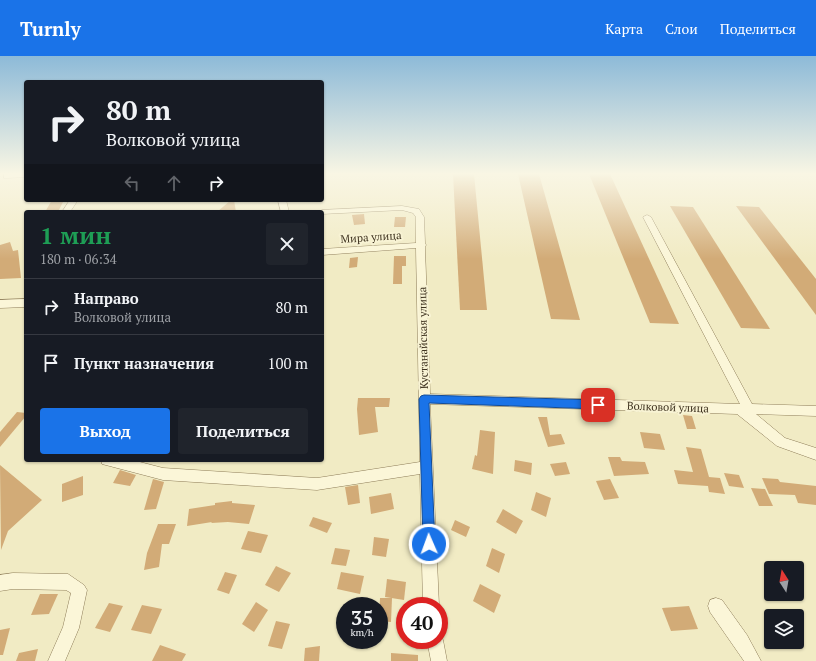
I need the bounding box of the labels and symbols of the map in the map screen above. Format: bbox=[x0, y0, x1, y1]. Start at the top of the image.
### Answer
street label: Мира улица bbox=[340, 228, 402, 246]
street label: Кустанайская улица bbox=[415, 286, 431, 389]
pin bbox=[581, 388, 615, 422]
street label: Волковой улица bbox=[627, 399, 710, 415]
position arrow bbox=[408, 523, 450, 565]
north arrow bbox=[764, 561, 804, 601]
speed limit sign: 40 bbox=[396, 597, 448, 649]

